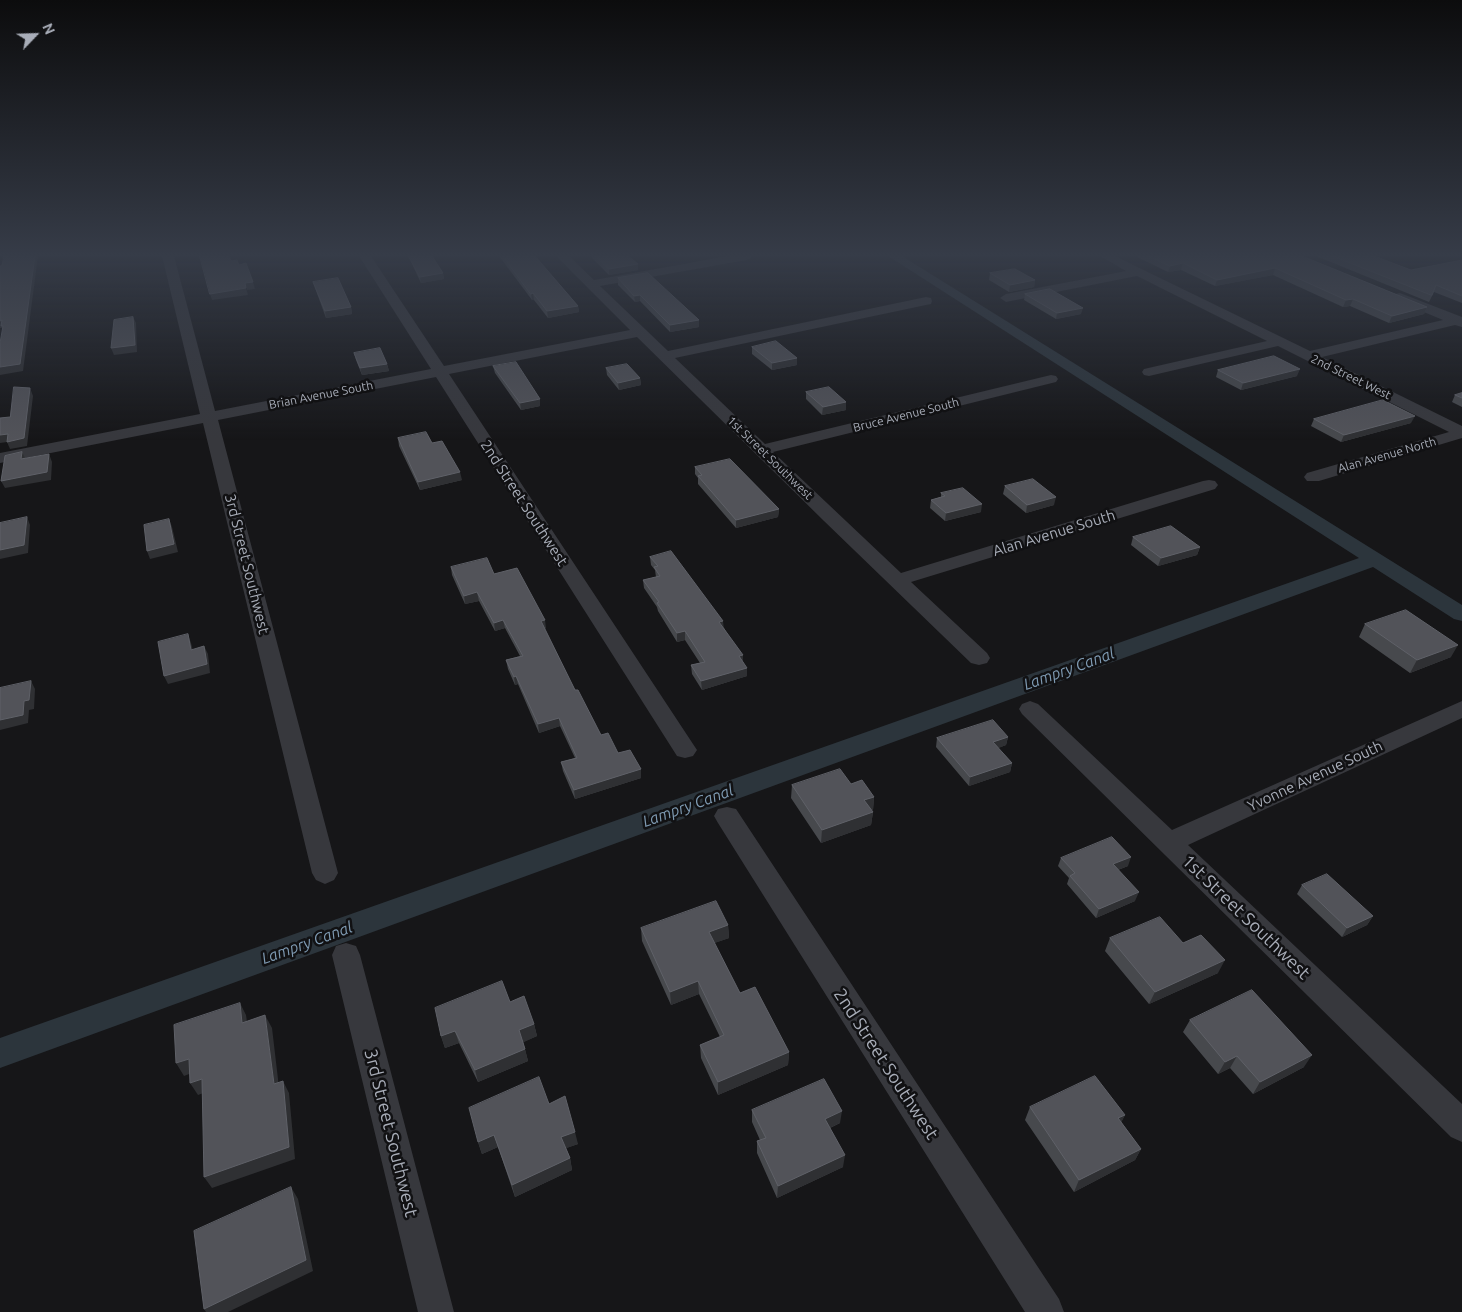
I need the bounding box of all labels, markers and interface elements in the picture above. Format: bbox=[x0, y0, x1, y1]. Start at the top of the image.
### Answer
north arrow bbox=[10, 10, 60, 60]
text: N bbox=[39, 21, 58, 37]
street label: 2nd Street West bbox=[1309, 351, 1393, 403]
street label: Brian Avenue South bbox=[268, 378, 374, 412]
street label: Bruce Avenue South bbox=[851, 395, 961, 435]
street label: 1st Street Southwest bbox=[724, 413, 816, 503]
street label: Alan Avenue North bbox=[1336, 434, 1438, 476]
street label: 2nd Street Southwest bbox=[477, 437, 571, 569]
street label: 3rd Street Southwest bbox=[221, 492, 273, 636]
street label: Alan Avenue South bbox=[991, 506, 1117, 560]
water label: Lampry Canal bbox=[1021, 644, 1117, 694]
street label: Yvonne Avenue South bbox=[1244, 737, 1386, 815]
water label: Lampry Canal bbox=[640, 781, 736, 831]
street label: 1st Street Southwest bbox=[1177, 850, 1315, 984]
water label: Lampry Canal bbox=[259, 918, 355, 968]
street label: 2nd Street Southwest bbox=[829, 984, 943, 1144]
street label: 3rd Street Southwest bbox=[360, 1047, 422, 1219]

